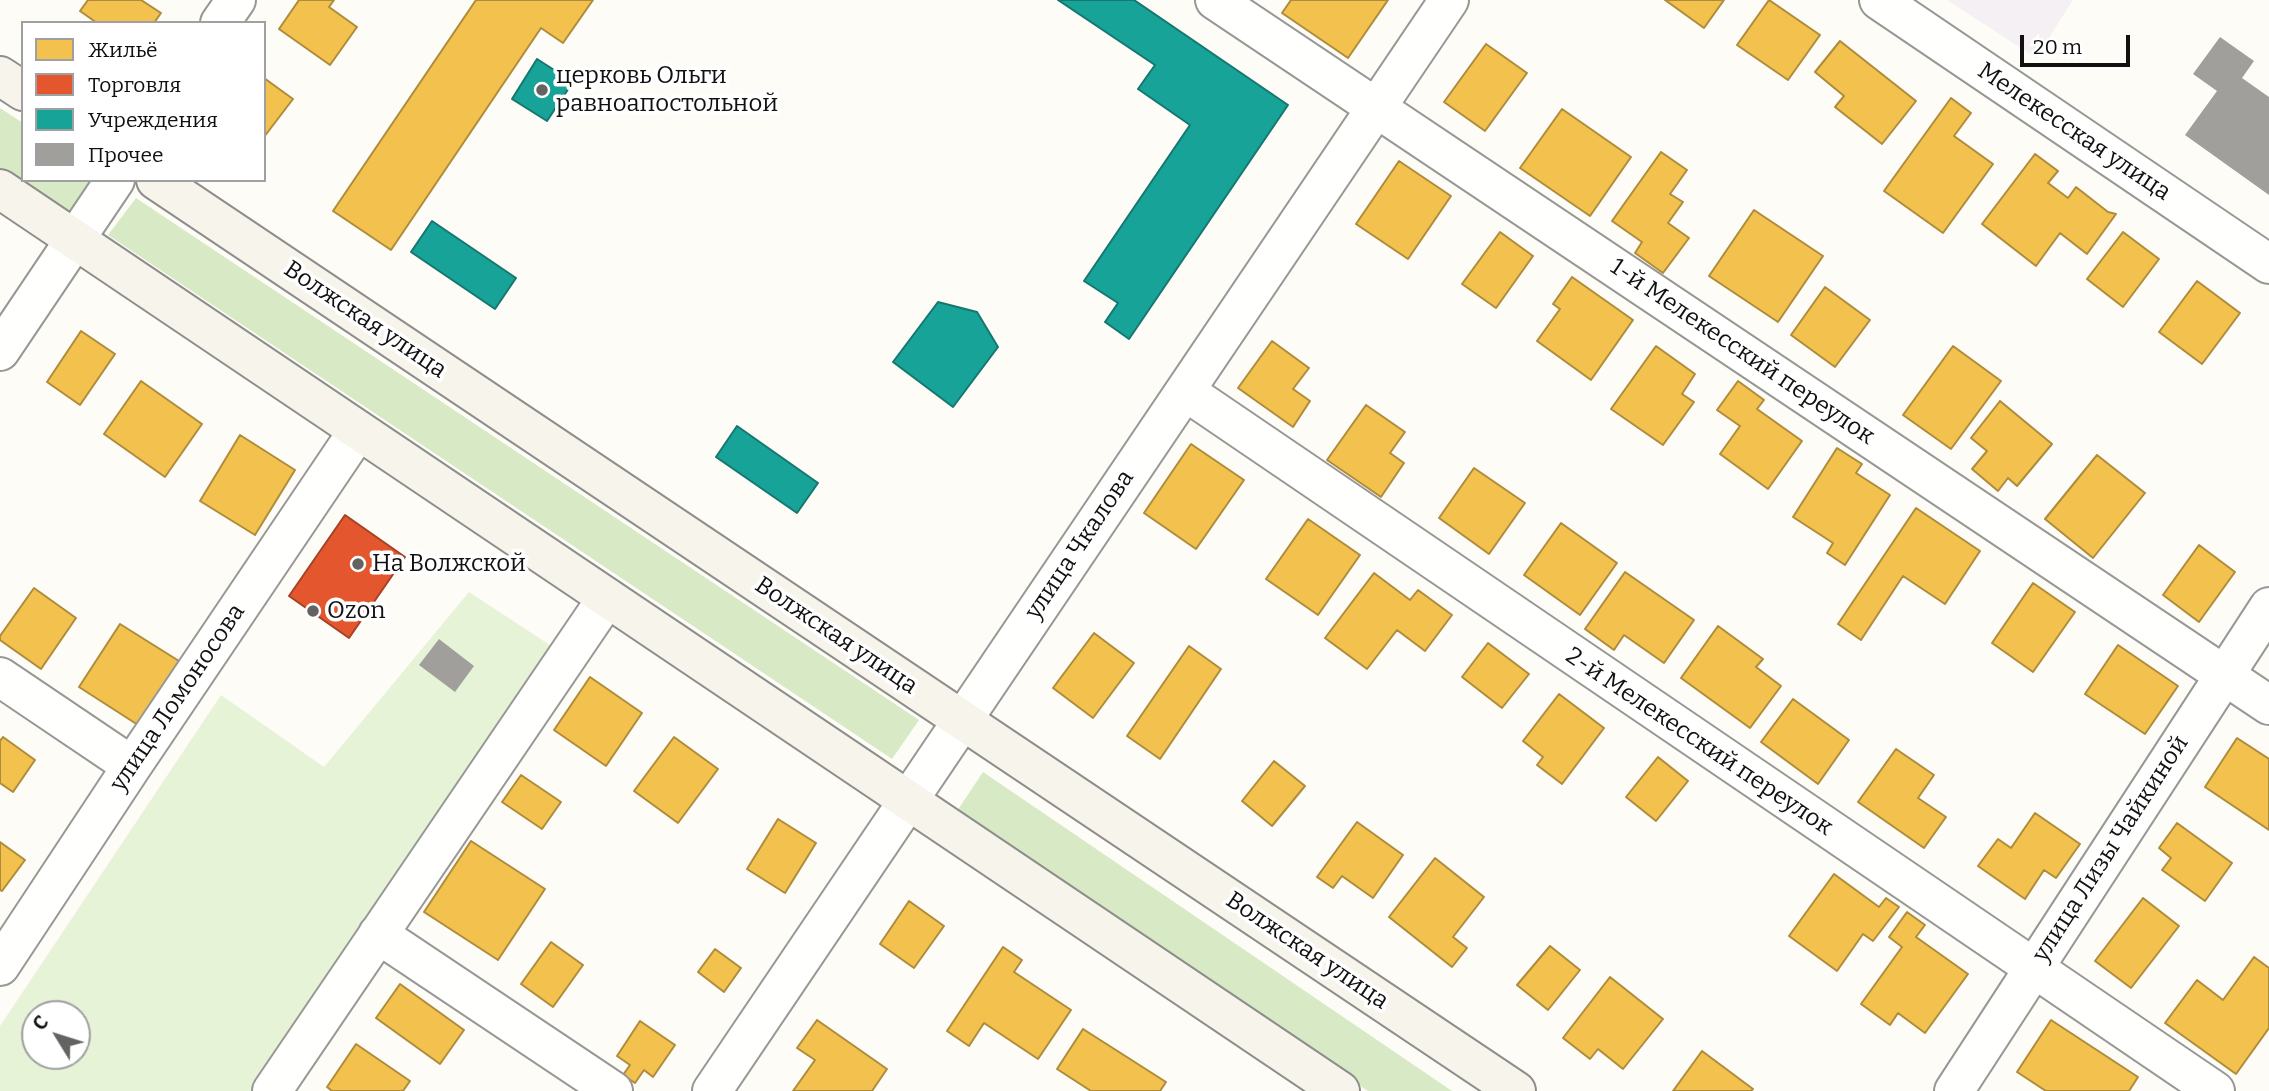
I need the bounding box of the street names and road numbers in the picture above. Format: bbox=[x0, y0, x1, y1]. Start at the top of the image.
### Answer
street label: Мелекесская улица bbox=[1972, 57, 2176, 207]
street label: 1-й Мелекесский переулок bbox=[1604, 253, 1880, 451]
street label: Волжская улица bbox=[278, 255, 452, 385]
street label: улица Чкалова bbox=[1019, 465, 1141, 625]
street label: Волжская улица bbox=[749, 571, 923, 701]
street label: улица Ломоносова bbox=[105, 599, 251, 797]
street label: 2-й Мелекесский переулок bbox=[1560, 642, 1838, 842]
street label: улица Лизы Чайкиной bbox=[2027, 730, 2195, 968]
street label: Волжская улица bbox=[1220, 886, 1394, 1016]

